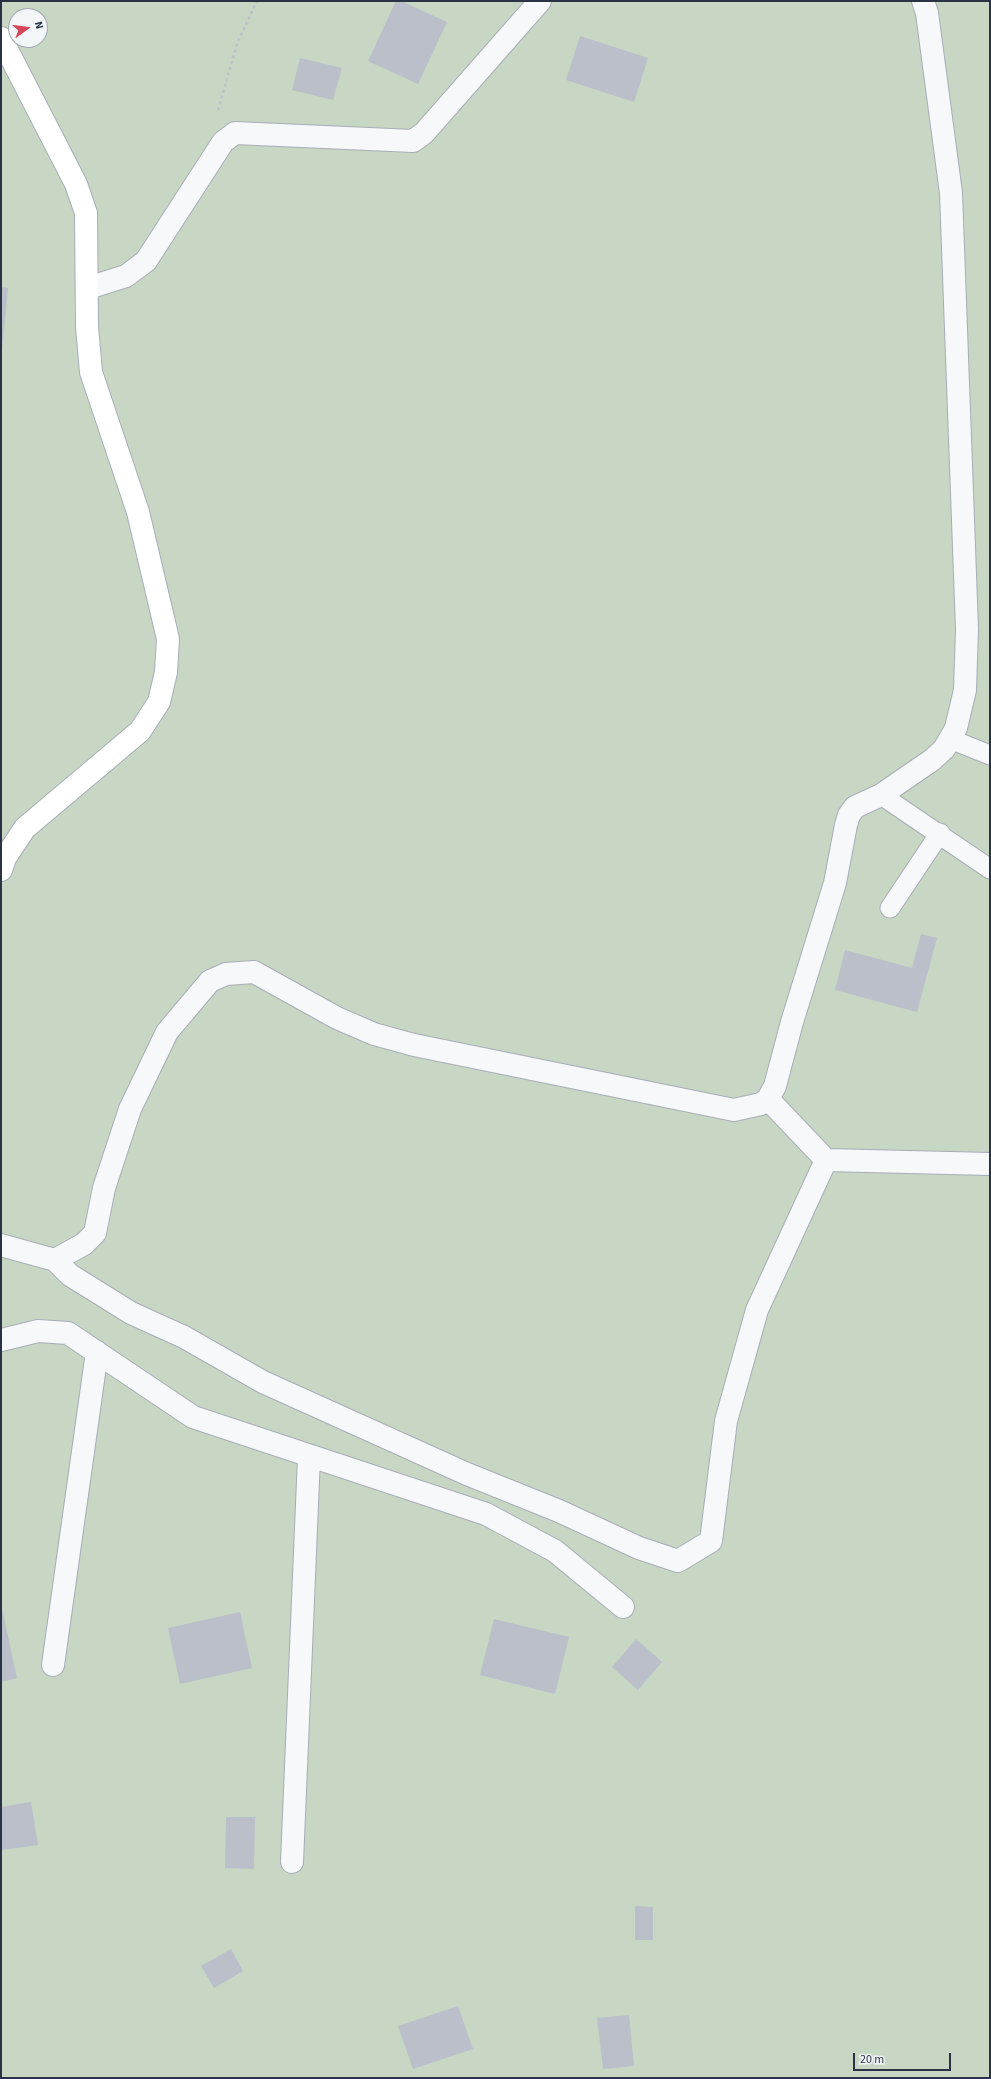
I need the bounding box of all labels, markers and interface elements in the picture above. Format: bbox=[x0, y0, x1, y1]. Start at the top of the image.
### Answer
north arrow bbox=[8, 8, 48, 48]
text: N bbox=[31, 20, 47, 31]
scale bar bbox=[855, 2045, 953, 2071]
text: 20 m bbox=[860, 2051, 884, 2068]

